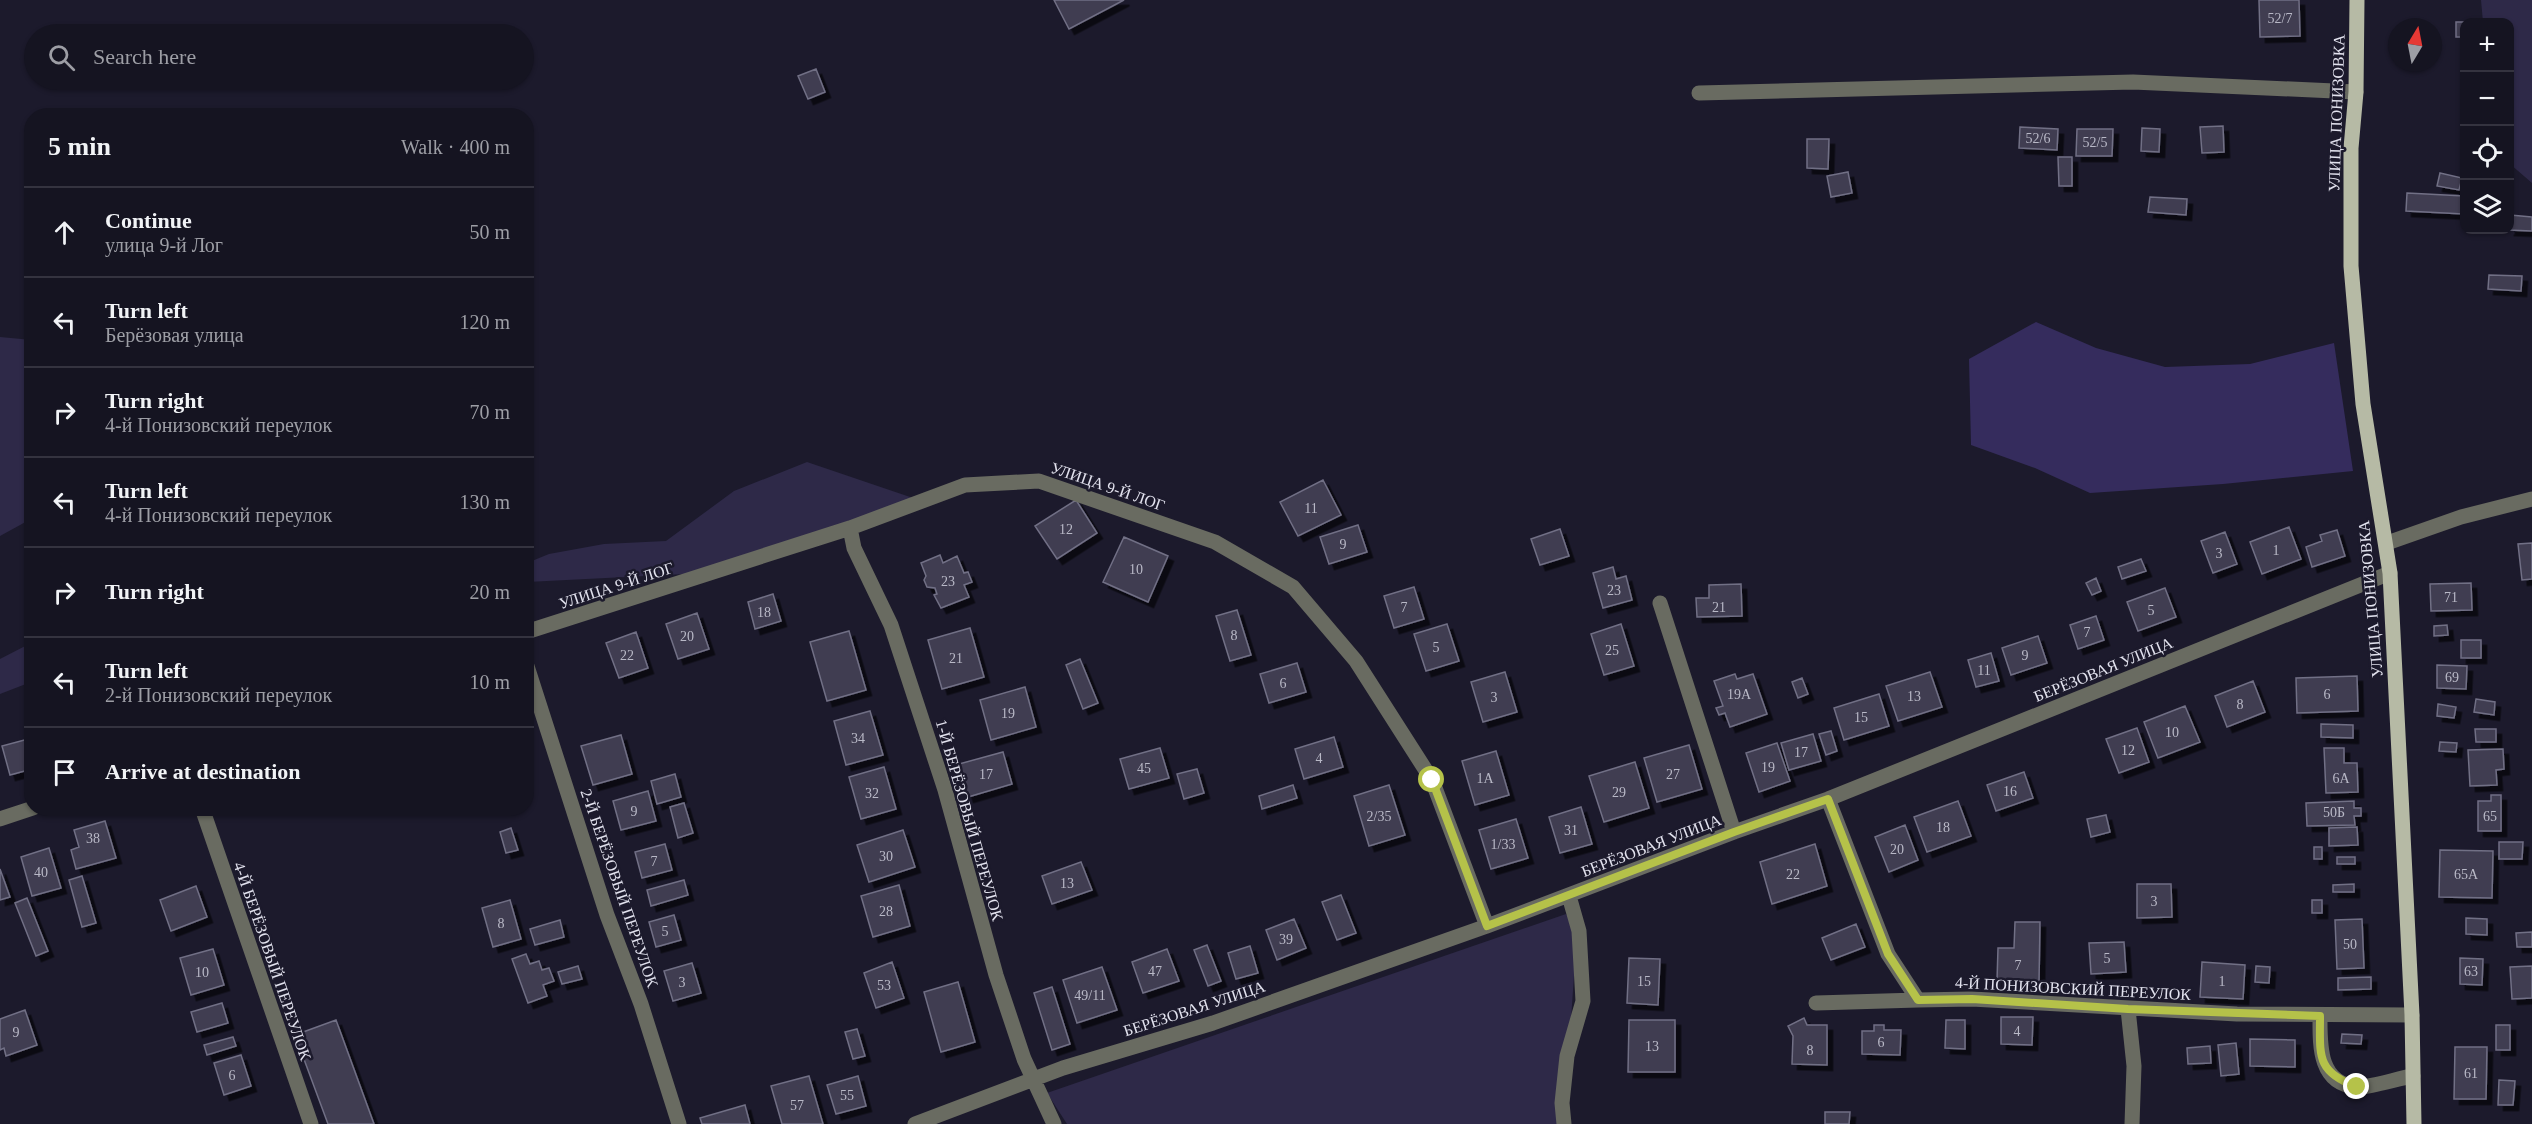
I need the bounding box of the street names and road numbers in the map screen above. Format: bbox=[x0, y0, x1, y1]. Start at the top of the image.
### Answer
street label: УЛИЦА ПОНИЗОВКА bbox=[2325, 33, 2349, 192]
street label: УЛИЦА 9-Й ЛОГ bbox=[1048, 458, 1167, 515]
street label: УЛИЦА ПОНИЗОВКА bbox=[2355, 519, 2387, 678]
street label: УЛИЦА 9-Й ЛОГ bbox=[556, 558, 676, 613]
street label: БЕРЁЗОВАЯ УЛИЦА bbox=[2031, 634, 2176, 706]
street label: 1-Й БЕРЁЗОВЫЙ ПЕРЕУЛОК bbox=[933, 717, 1008, 923]
street label: 2-Й БЕРЁЗОВЫЙ ПЕРЕУЛОК bbox=[577, 786, 663, 990]
street label: БЕРЁЗОВАЯ УЛИЦА bbox=[1579, 811, 1724, 881]
street label: 4-Й БЕРЁЗОВЫЙ ПЕРЕУЛОК bbox=[230, 859, 316, 1063]
street label: 4-Й ПОНИЗОВСКИЙ ПЕРЕУЛОК bbox=[1954, 973, 2192, 1003]
street label: БЕРЁЗОВАЯ УЛИЦА bbox=[1121, 977, 1268, 1040]

